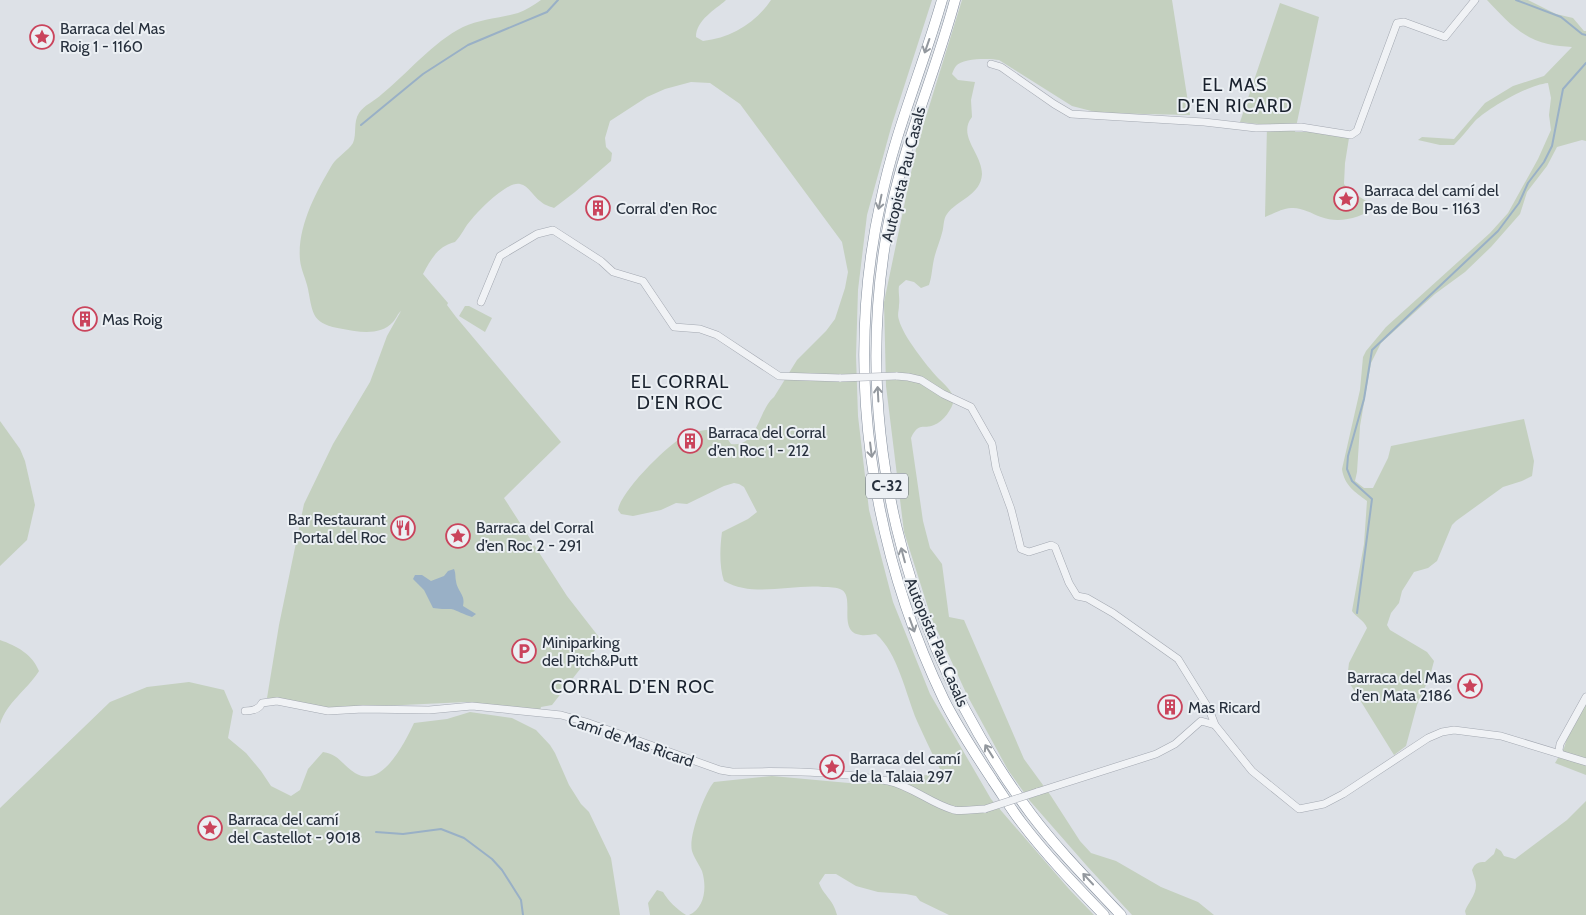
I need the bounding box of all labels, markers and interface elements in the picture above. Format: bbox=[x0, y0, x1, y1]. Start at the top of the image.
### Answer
place label: Barraca del Mas Roig 1 - 1160 bbox=[60, 19, 165, 56]
place icon: Barraca del Mas Roig 1 - 1160 bbox=[29, 24, 55, 50]
one-way arrow bbox=[922, 38, 931, 54]
district label: EL MAS D'EN RICARD bbox=[1177, 74, 1293, 117]
street label: Autopista Pau Casals bbox=[878, 104, 930, 244]
place label: Barraca del camí del Pas de Bou - 1163 bbox=[1364, 181, 1499, 218]
place icon: Barraca del camí del Pas de Bou - 1163 bbox=[1333, 186, 1359, 212]
one-way arrow bbox=[875, 193, 885, 209]
building icon: Corral d'en Roc bbox=[585, 195, 611, 221]
place label: Corral d'en Roc bbox=[616, 199, 717, 218]
building icon: Mas Roig bbox=[72, 306, 98, 332]
place label: Mas Roig bbox=[102, 310, 163, 329]
district label: EL CORRAL D'EN ROC bbox=[631, 371, 729, 414]
one-way arrow bbox=[874, 387, 883, 403]
place label: Barraca del Corral d’en Roc 1 - 212 bbox=[708, 423, 826, 460]
building icon: Barraca del Corral d’en Roc 1 - 212 bbox=[677, 428, 703, 454]
one-way arrow bbox=[866, 442, 876, 458]
road number: C-32 bbox=[866, 474, 908, 498]
place label: Bar Restaurant Portal del Roc bbox=[288, 510, 387, 547]
restaurant icon: Bar Restaurant Portal del Roc bbox=[390, 515, 416, 541]
place label: Barraca del Corral d’en Roc 2 - 291 bbox=[476, 518, 594, 555]
place icon: Barraca del Corral d’en Roc 2 - 291 bbox=[445, 523, 471, 549]
one-way arrow bbox=[898, 547, 907, 563]
street label: Autopista Pau Casals bbox=[901, 575, 973, 710]
one-way arrow bbox=[908, 617, 917, 632]
place label: Miniparking del Pitch&Putt bbox=[542, 633, 639, 670]
parking icon: Miniparking del Pitch&Putt bbox=[511, 638, 537, 664]
place label: Barraca del Mas d'en Mata 2186 bbox=[1347, 668, 1452, 705]
place icon: Barraca del Mas d'en Mata 2186 bbox=[1457, 673, 1483, 699]
district label: CORRAL D'EN ROC bbox=[551, 676, 715, 698]
building icon: Mas Ricard bbox=[1157, 694, 1183, 720]
place label: Mas Ricard bbox=[1188, 698, 1260, 717]
street label: Camí de Mas Ricard bbox=[566, 710, 696, 771]
one-way arrow bbox=[983, 745, 993, 759]
place label: Barraca del camí de la Talaia 297 bbox=[850, 749, 961, 786]
place icon: Barraca del camí de la Talaia 297 bbox=[819, 754, 845, 780]
place label: Barraca del camí del Castellot - 9018 bbox=[228, 810, 361, 847]
place icon: Barraca del camí del Castellot - 9018 bbox=[197, 815, 223, 841]
one-way arrow bbox=[1082, 873, 1094, 886]

